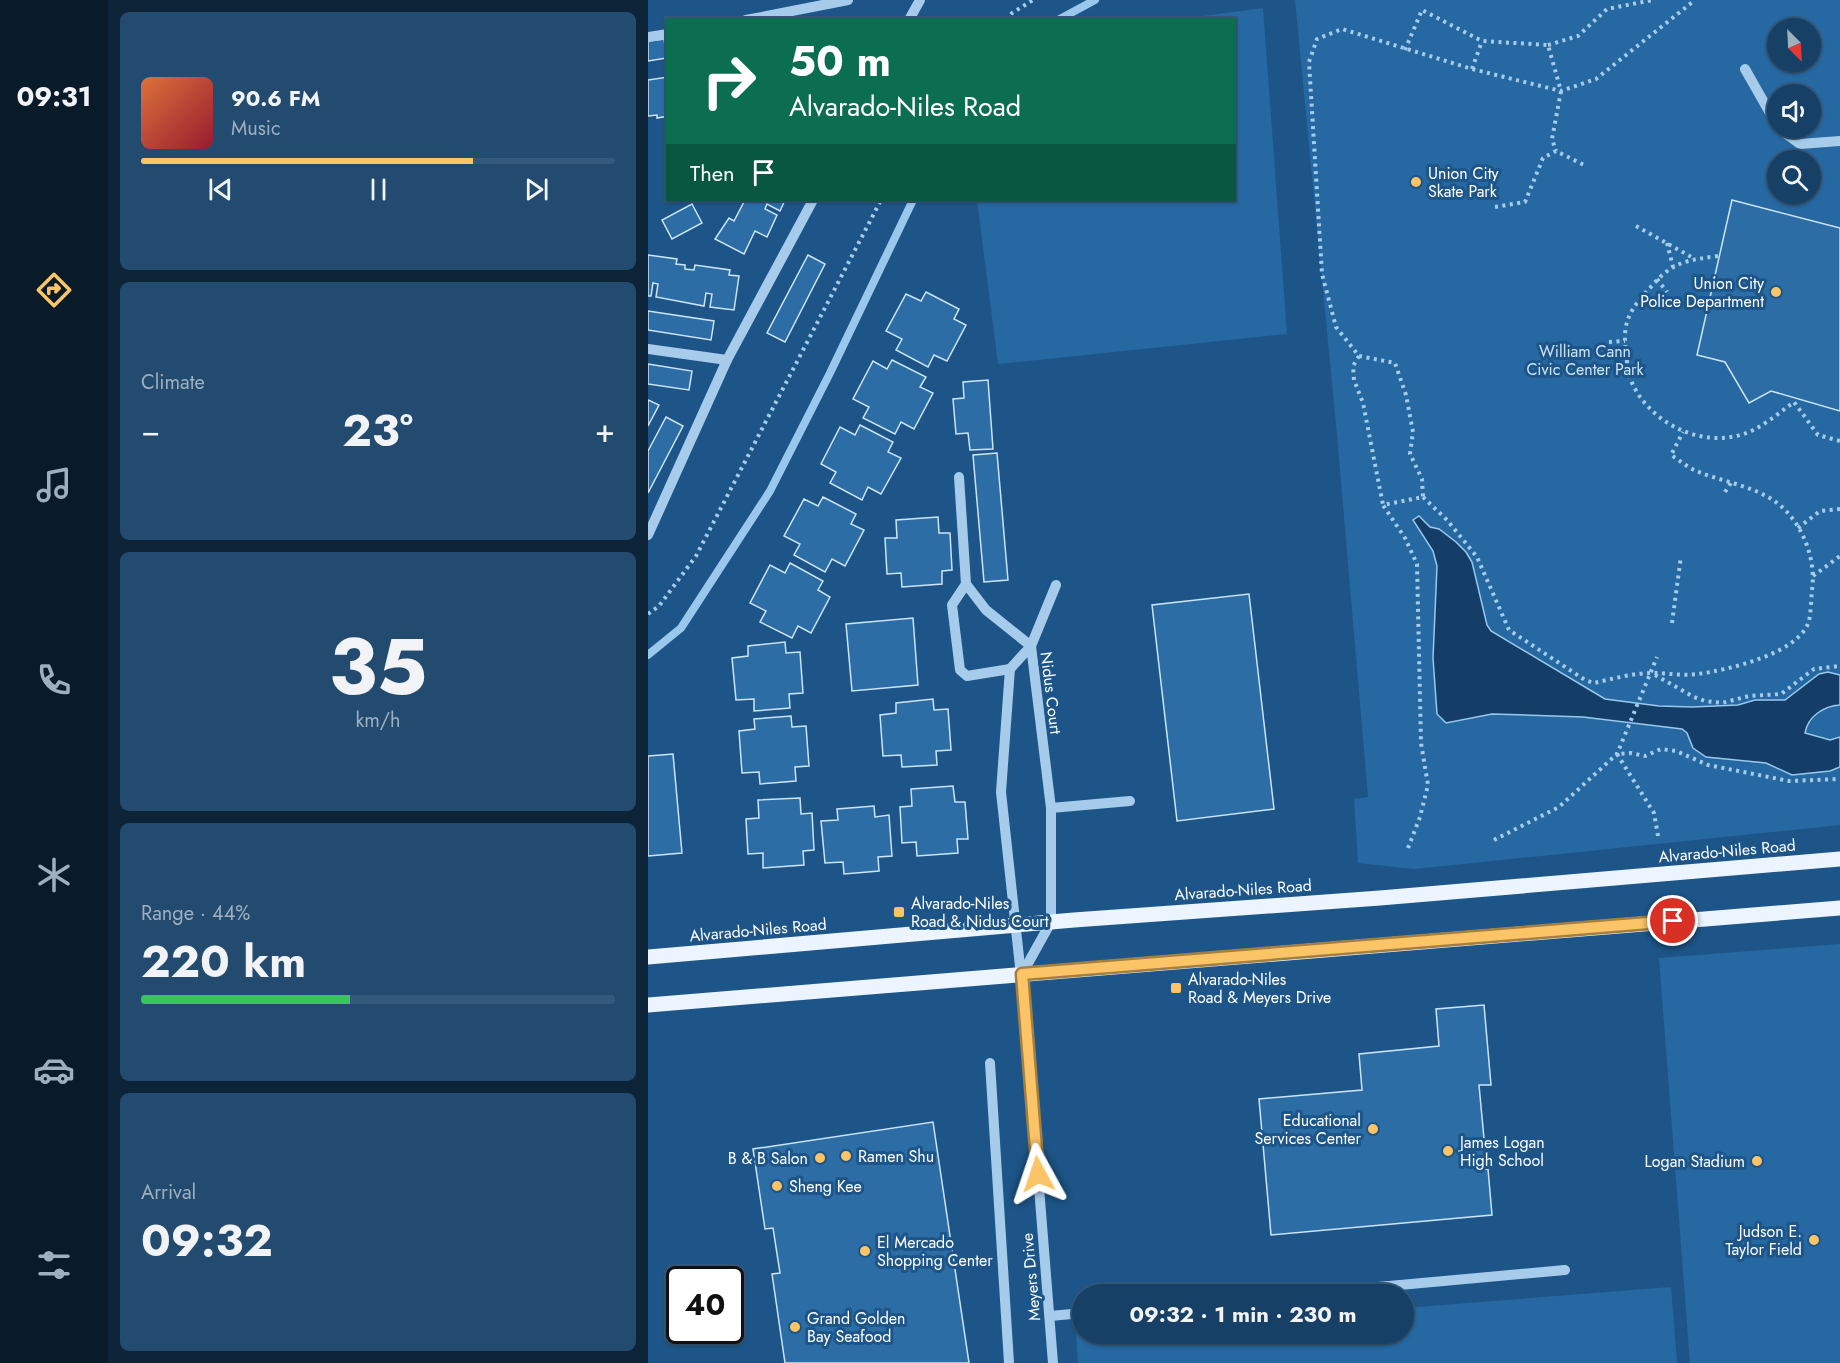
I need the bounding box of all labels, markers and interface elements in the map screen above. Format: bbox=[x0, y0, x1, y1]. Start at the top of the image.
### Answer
north arrow bbox=[1767, 18, 1821, 72]
map controls bbox=[1767, 18, 1821, 204]
text: 50 m bbox=[789, 31, 891, 92]
icon: right bbox=[690, 42, 768, 120]
text: 09:31 bbox=[16, 77, 92, 116]
text: 90.6 FM bbox=[231, 82, 320, 114]
button: sound bbox=[1767, 84, 1821, 138]
text: Alvarado-Niles Road bbox=[789, 87, 1021, 126]
text: Music bbox=[231, 114, 281, 143]
button: search bbox=[1767, 150, 1821, 204]
icon: arrive bbox=[747, 156, 780, 189]
text: Then bbox=[690, 157, 735, 189]
place label: Union City Skate Park bbox=[1428, 162, 1499, 203]
icon: previous bbox=[204, 173, 237, 206]
icon: pause bbox=[362, 173, 395, 206]
icon: next bbox=[520, 173, 553, 206]
marker: Union City Skate Park bbox=[1409, 175, 1423, 189]
icon: directions bbox=[33, 269, 75, 311]
place label: Union City Police Department bbox=[1640, 272, 1765, 313]
marker: Union City Police Department bbox=[1769, 285, 1783, 299]
park label: William Cann Civic Center Park bbox=[1526, 340, 1645, 381]
text: Climate bbox=[141, 368, 205, 397]
text: 23° bbox=[342, 398, 413, 463]
text: − bbox=[141, 407, 160, 454]
text: + bbox=[595, 407, 615, 454]
icon: music bbox=[33, 464, 75, 506]
text: 35 bbox=[329, 611, 427, 723]
street label: Nidus Court bbox=[1035, 651, 1067, 736]
icon: phone bbox=[33, 659, 75, 701]
text: km/h bbox=[355, 706, 401, 735]
street label: Alvarado-Niles Road bbox=[1657, 834, 1797, 868]
icon: climate bbox=[33, 854, 75, 896]
street label: Alvarado-Niles Road bbox=[1174, 874, 1312, 906]
place label: Alvarado-Niles Road & Nidus Court bbox=[911, 892, 1049, 933]
pin bbox=[1647, 895, 1698, 946]
text: Range · 44% bbox=[141, 899, 250, 928]
icon: arrive bbox=[1656, 904, 1689, 937]
marker: Alvarado-Niles Road & Nidus Court bbox=[892, 905, 906, 919]
street label: Alvarado-Niles Road bbox=[688, 913, 828, 947]
text: 220 km bbox=[141, 929, 306, 994]
place label: Alvarado-Niles Road & Meyers Drive bbox=[1188, 968, 1331, 1009]
marker: Alvarado-Niles Road & Meyers Drive bbox=[1169, 981, 1183, 995]
icon: car bbox=[33, 1049, 75, 1091]
place label: Educational Services Center bbox=[1255, 1109, 1362, 1150]
marker: Educational Services Center bbox=[1366, 1122, 1380, 1136]
place label: James Logan High School bbox=[1458, 1131, 1545, 1172]
position arrow bbox=[1006, 1142, 1070, 1206]
marker: James Logan High School bbox=[1441, 1144, 1455, 1158]
place label: Ramen Shu bbox=[858, 1145, 934, 1168]
place label: B & B Salon bbox=[728, 1147, 808, 1170]
marker: Ramen Shu bbox=[839, 1149, 853, 1163]
place label: Logan Stadium bbox=[1645, 1150, 1745, 1173]
marker: B & B Salon bbox=[813, 1151, 827, 1165]
marker: Logan Stadium bbox=[1750, 1154, 1764, 1168]
place label: Sheng Kee bbox=[789, 1175, 862, 1198]
text: Arrival bbox=[141, 1178, 196, 1207]
marker: Sheng Kee bbox=[770, 1179, 784, 1193]
text: 09:32 bbox=[141, 1208, 273, 1273]
place label: Judson E. Taylor Field bbox=[1726, 1220, 1802, 1261]
place label: El Mercado Shopping Center bbox=[877, 1231, 993, 1272]
street label: Meyers Drive bbox=[1016, 1232, 1046, 1322]
marker: Judson E. Taylor Field bbox=[1807, 1233, 1821, 1247]
icon: filters bbox=[33, 1244, 75, 1286]
marker: El Mercado Shopping Center bbox=[858, 1244, 872, 1258]
speed limit sign: 40 bbox=[666, 1266, 744, 1344]
text: 09:32 · 1 min · 230 m bbox=[1130, 1298, 1356, 1330]
place label: Grand Golden Bay Seafood bbox=[807, 1307, 905, 1348]
marker: Grand Golden Bay Seafood bbox=[788, 1320, 802, 1334]

